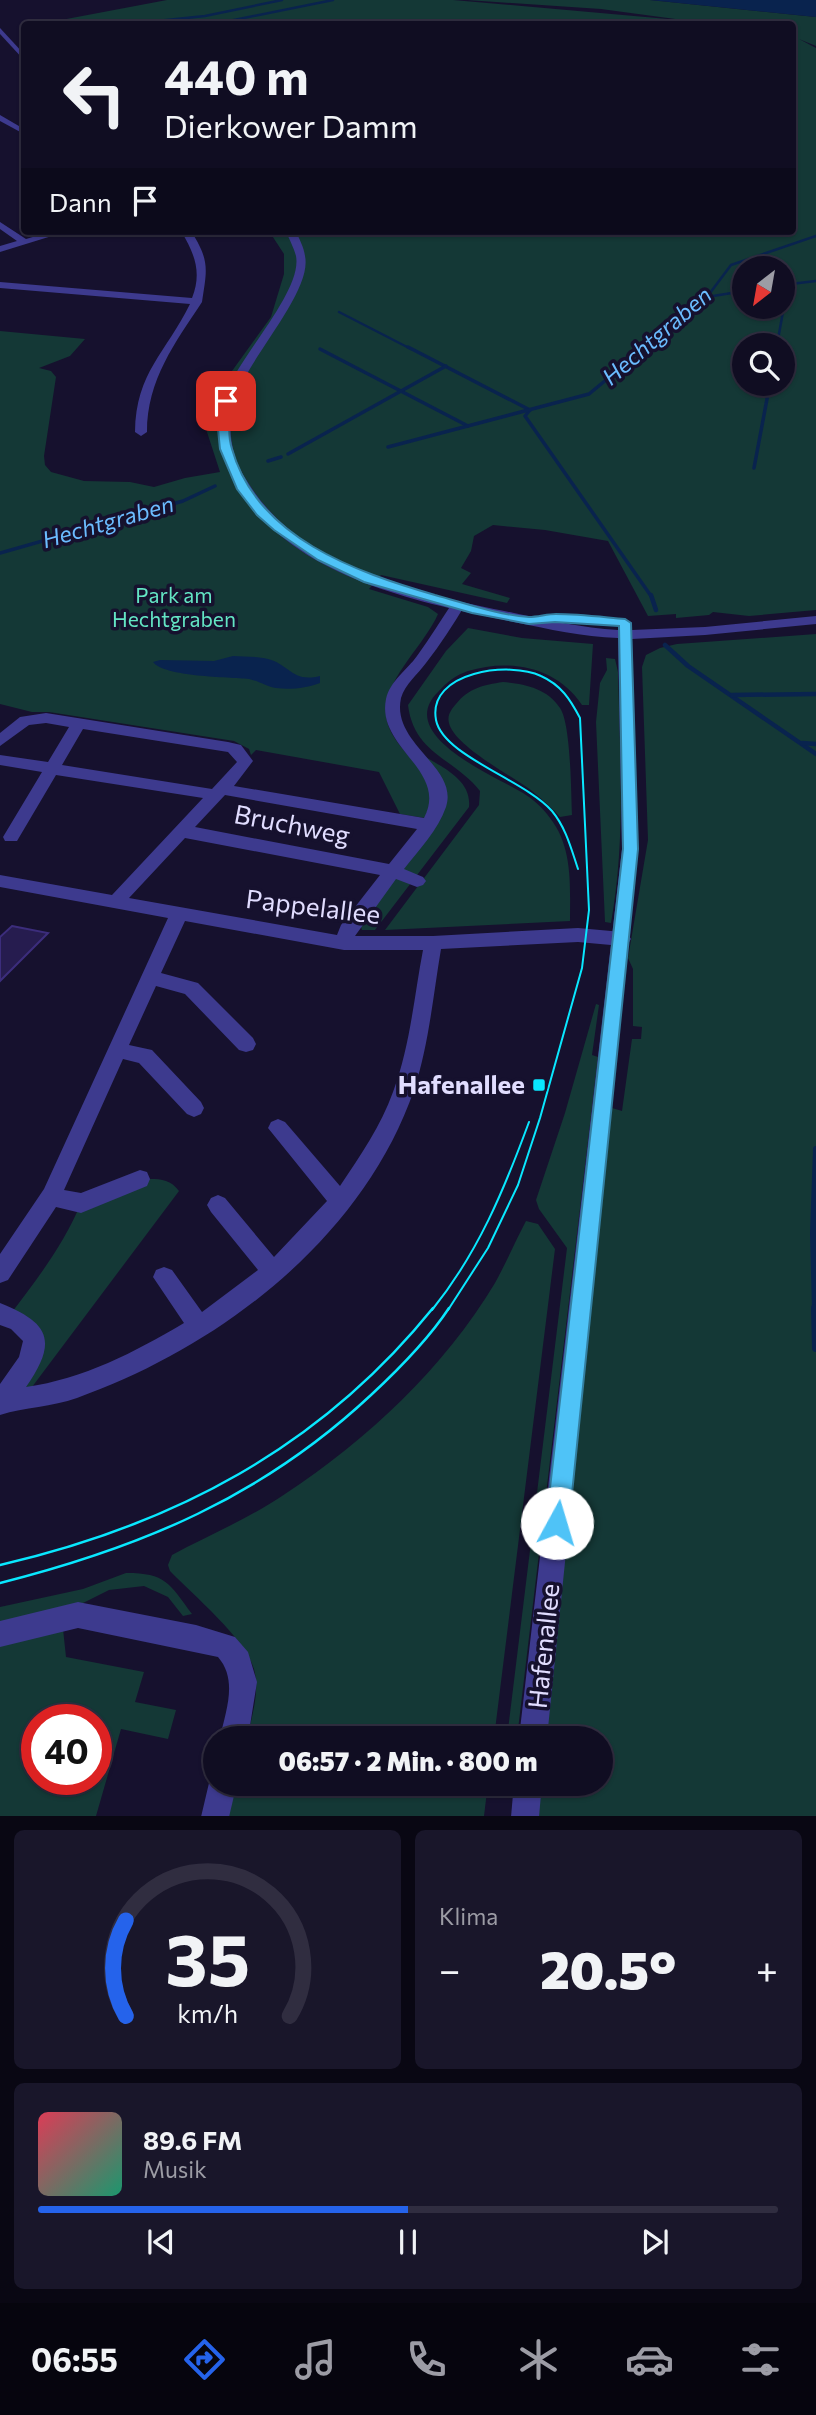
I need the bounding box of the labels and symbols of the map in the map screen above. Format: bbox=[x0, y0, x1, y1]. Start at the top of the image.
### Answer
north arrow bbox=[732, 256, 794, 318]
water label: Hechtgraben bbox=[596, 280, 717, 390]
pin bbox=[196, 371, 256, 431]
water label: Hechtgraben bbox=[39, 489, 177, 553]
park label: Park am Hechtgraben bbox=[112, 582, 236, 631]
street label: Bruchweg bbox=[232, 797, 353, 850]
street label: Pappelallee bbox=[244, 882, 382, 929]
place label: Hafenallee bbox=[398, 1068, 525, 1099]
marker: Hafenallee bbox=[531, 1077, 547, 1093]
position arrow bbox=[520, 1486, 594, 1560]
street label: Hafenallee bbox=[521, 1582, 564, 1710]
speed limit sign: 40 bbox=[21, 1704, 112, 1795]

